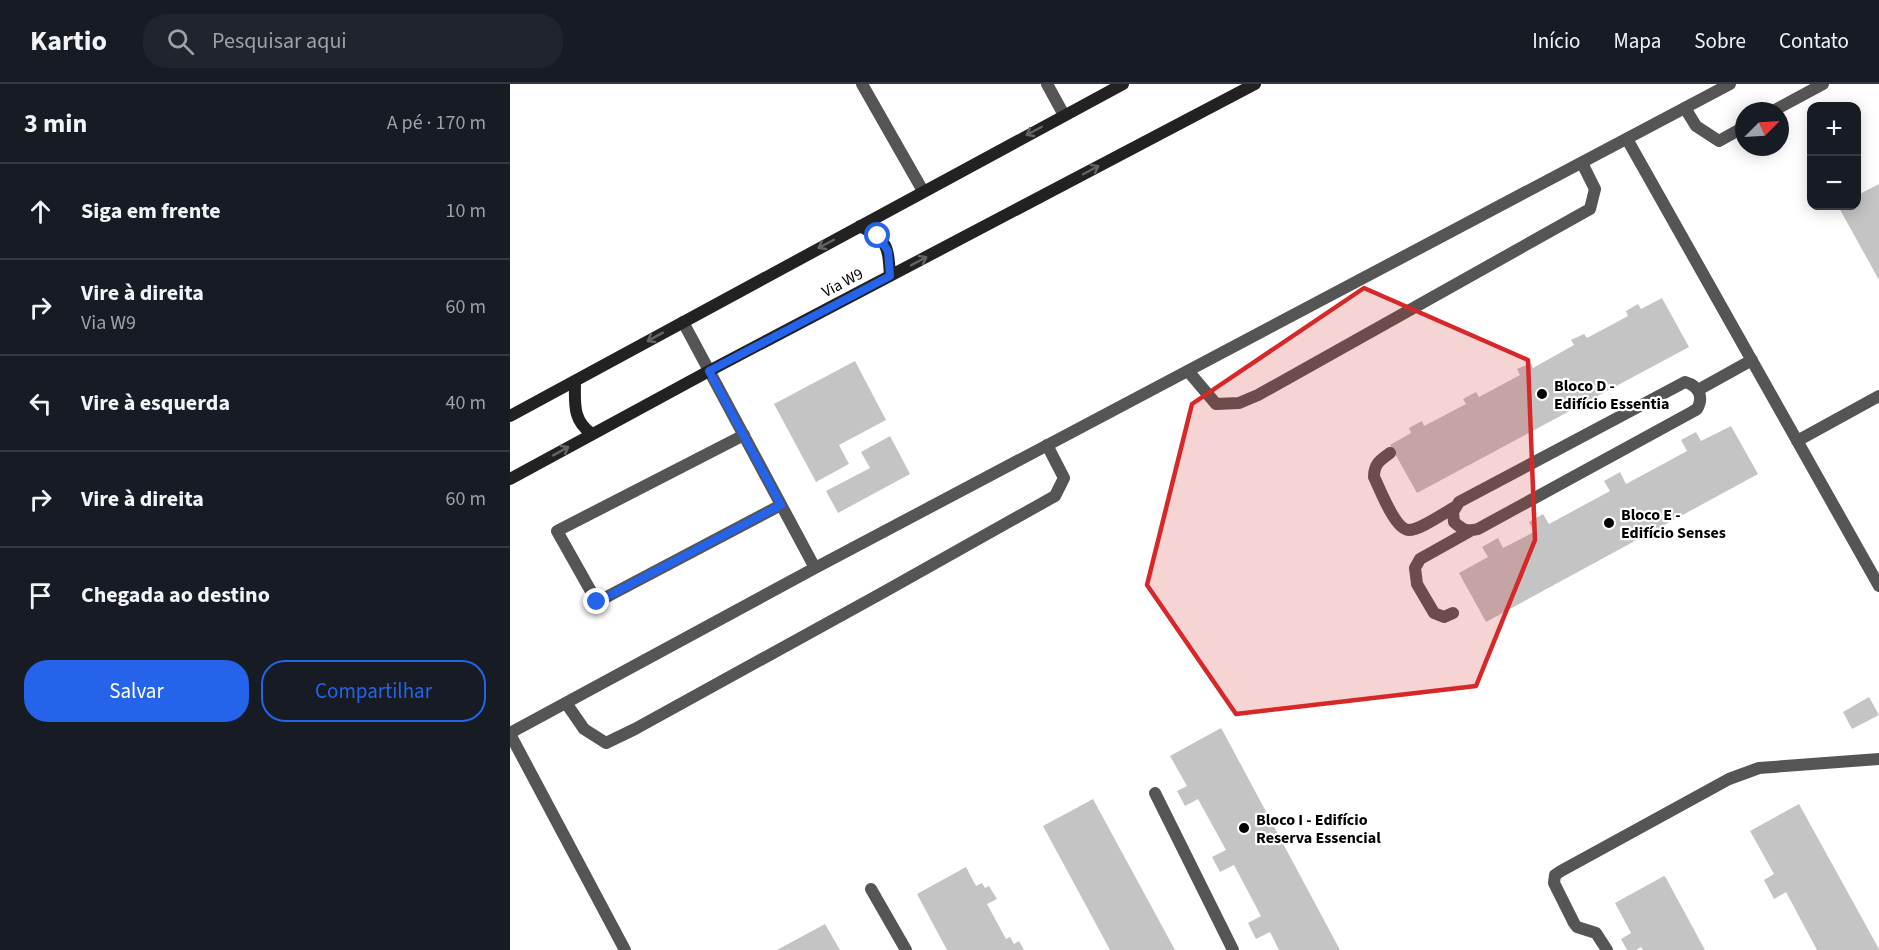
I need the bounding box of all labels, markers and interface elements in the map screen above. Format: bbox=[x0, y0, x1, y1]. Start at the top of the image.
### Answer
search box bbox=[143, 14, 563, 68]
text: Kartio bbox=[30, 21, 107, 61]
icon: search bbox=[164, 25, 197, 58]
text: Pesquisar aqui bbox=[212, 25, 347, 57]
text: Início bbox=[1532, 26, 1580, 56]
text: Mapa bbox=[1613, 26, 1661, 56]
text: Sobre bbox=[1694, 26, 1746, 56]
text: Contato bbox=[1779, 26, 1849, 56]
north arrow bbox=[1735, 102, 1789, 156]
map controls bbox=[1807, 102, 1861, 210]
button: + bbox=[1807, 102, 1861, 156]
text: 3 min bbox=[24, 105, 87, 142]
text: A pé · 170 m bbox=[387, 109, 486, 137]
one-way arrow bbox=[1026, 126, 1044, 137]
button: − bbox=[1807, 156, 1861, 210]
one-way arrow bbox=[1082, 164, 1100, 175]
icon: ahead bbox=[24, 195, 57, 228]
text: Siga em frente bbox=[81, 195, 221, 227]
text: 10 m bbox=[446, 197, 486, 225]
route start bbox=[864, 222, 890, 248]
one-way arrow bbox=[818, 238, 835, 250]
one-way arrow bbox=[910, 254, 928, 266]
street label: Via W9 bbox=[818, 263, 867, 303]
text: Vire à direita bbox=[81, 277, 204, 309]
icon: right bbox=[24, 291, 57, 324]
text: 60 m bbox=[446, 293, 486, 321]
text: Via W9 bbox=[81, 309, 136, 337]
one-way arrow bbox=[646, 332, 664, 343]
place label: Bloco D - Edifício Essentia bbox=[1554, 375, 1669, 415]
icon: left bbox=[24, 387, 57, 420]
text: Vire à esquerda bbox=[81, 387, 230, 419]
marker: Bloco D - Edifício Essentia bbox=[1535, 387, 1549, 401]
text: 40 m bbox=[446, 389, 486, 417]
one-way arrow bbox=[552, 445, 570, 456]
icon: right bbox=[24, 483, 57, 516]
text: Vire à direita bbox=[81, 483, 204, 515]
text: 60 m bbox=[446, 485, 486, 513]
place label: Bloco E - Edifício Senses bbox=[1621, 504, 1726, 544]
marker: Bloco E - Edifício Senses bbox=[1602, 516, 1616, 530]
icon: arrive bbox=[24, 579, 57, 612]
text: Chegada ao destino bbox=[81, 579, 270, 611]
route end bbox=[583, 588, 609, 614]
button: Salvar bbox=[24, 660, 249, 722]
button: Compartilhar bbox=[261, 660, 486, 722]
place label: Bloco I - Edifício Reserva Essencial bbox=[1256, 809, 1381, 849]
marker: Bloco I - Edifício Reserva Essencial bbox=[1237, 821, 1251, 835]

